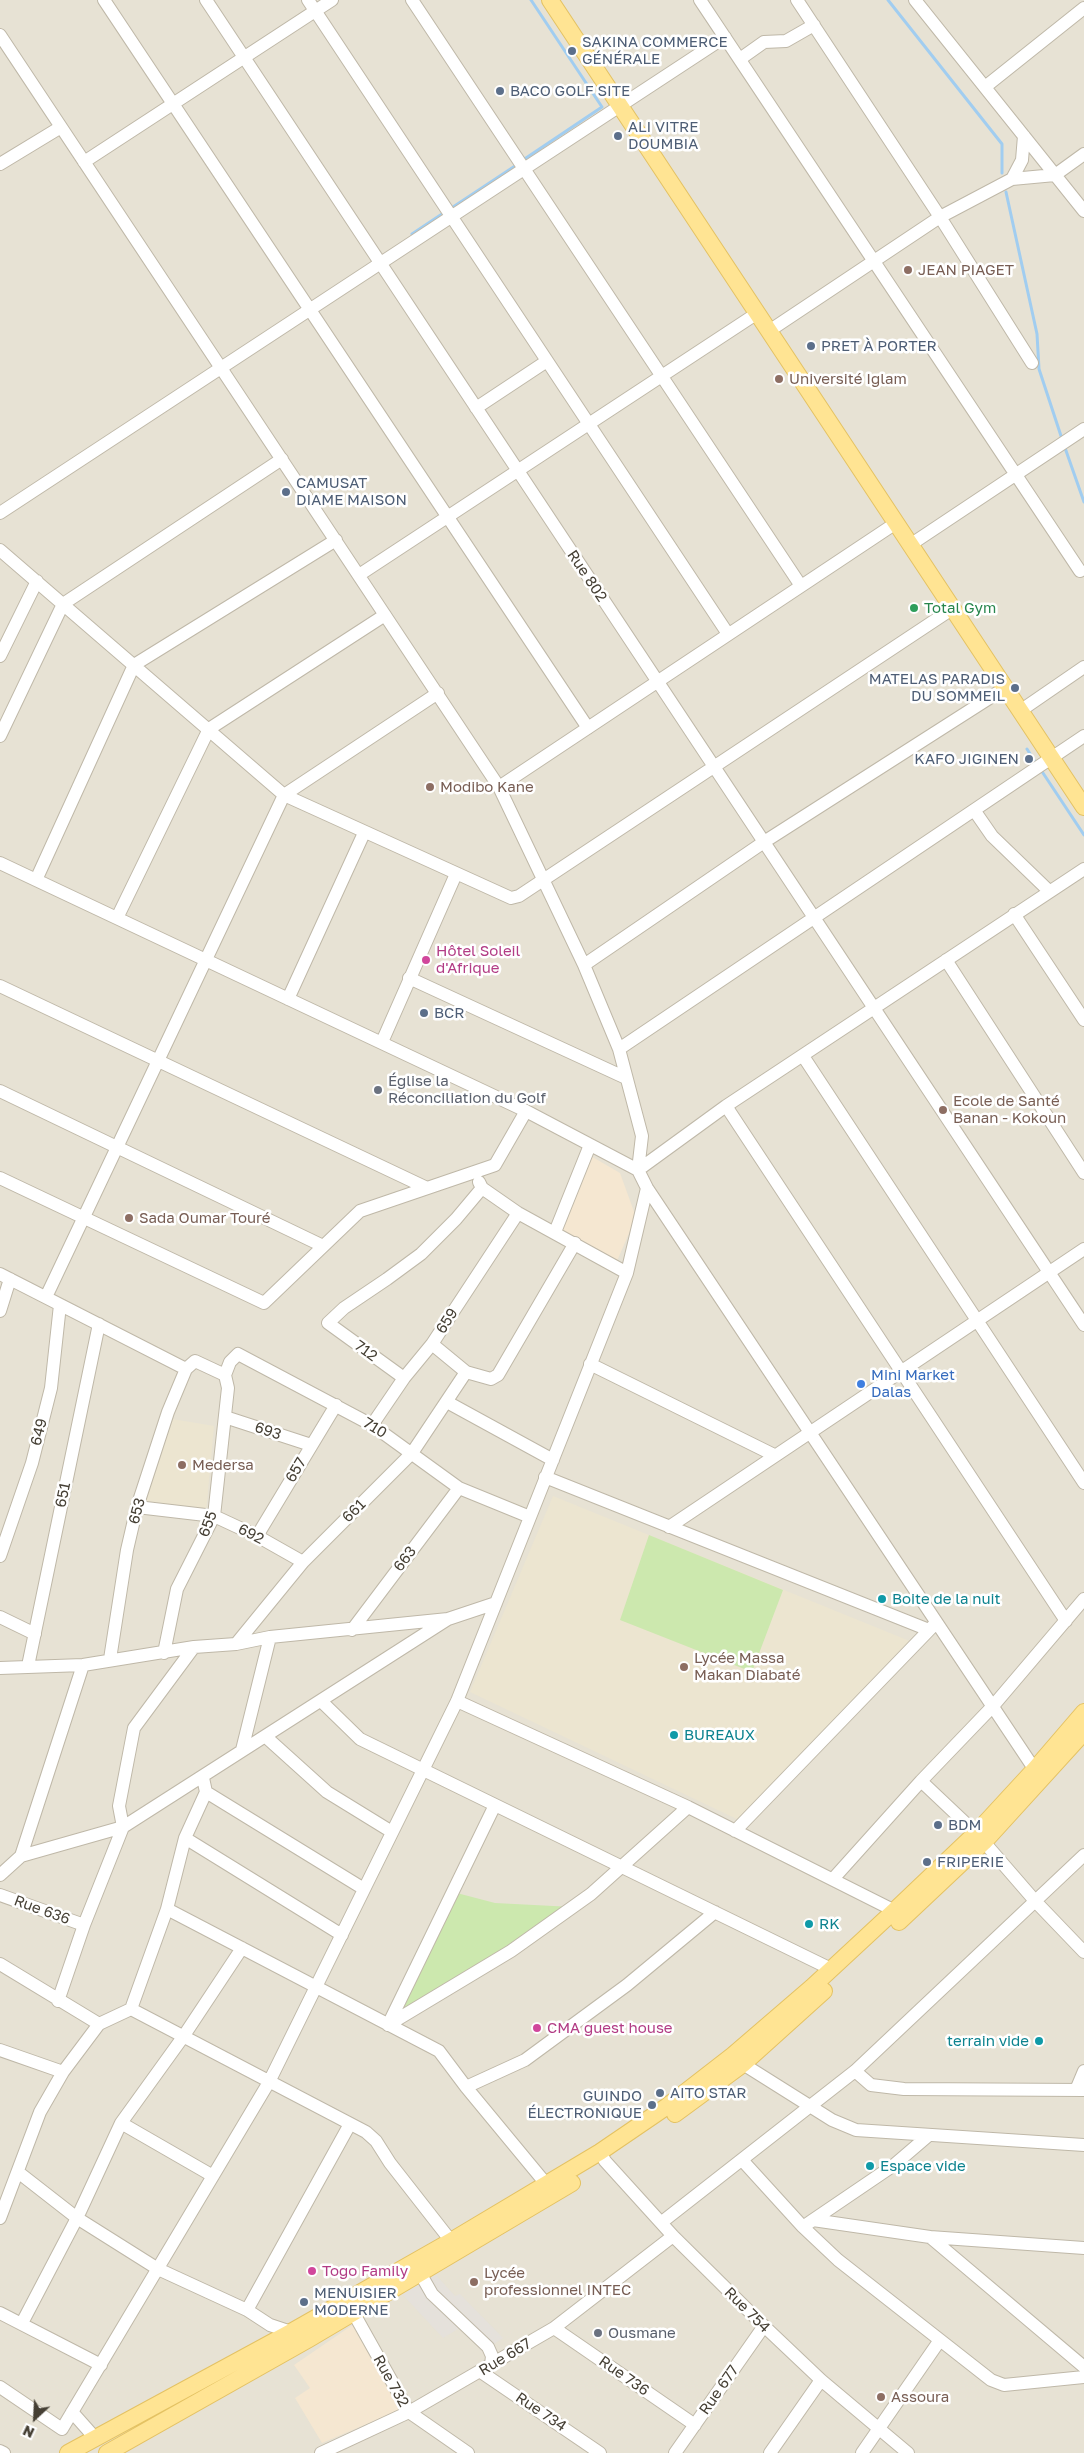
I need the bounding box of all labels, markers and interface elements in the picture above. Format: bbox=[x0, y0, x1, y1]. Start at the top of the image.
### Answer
place label: SAKINA COMMERCE GÉNÉRALE bbox=[582, 33, 728, 68]
marker: SAKINA COMMERCE GÉNÉRALE bbox=[566, 45, 578, 57]
place label: BACO GOLF SITE bbox=[510, 82, 630, 100]
marker: BACO GOLF SITE bbox=[494, 85, 506, 97]
place label: ALI VITRE DOUMBIA bbox=[628, 118, 698, 153]
marker: ALI VITRE DOUMBIA bbox=[612, 130, 624, 142]
place label: JEAN PIAGET bbox=[918, 261, 1014, 279]
marker: JEAN PIAGET bbox=[902, 264, 914, 276]
place label: PRET À PORTER bbox=[821, 337, 937, 355]
marker: PRET À PORTER bbox=[805, 340, 817, 352]
place label: Université Iglam bbox=[789, 370, 907, 388]
marker: Université Iglam bbox=[773, 373, 785, 385]
place label: CAMUSAT DIAME MAISON bbox=[296, 474, 407, 509]
marker: CAMUSAT DIAME MAISON bbox=[280, 486, 292, 498]
street label: Rue 802 bbox=[563, 547, 611, 605]
place label: Total Gym bbox=[924, 599, 996, 617]
marker: Total Gym bbox=[908, 602, 920, 614]
place label: MATELAS PARADIS DU SOMMEIL bbox=[869, 670, 1005, 705]
marker: MATELAS PARADIS DU SOMMEIL bbox=[1009, 682, 1021, 694]
place label: KAFO JIGINEN bbox=[914, 750, 1019, 768]
marker: KAFO JIGINEN bbox=[1023, 753, 1035, 765]
place label: Modibo Kane bbox=[440, 778, 534, 796]
marker: Modibo Kane bbox=[424, 781, 436, 793]
place label: Hôtel Soleil d'Afrique bbox=[436, 942, 520, 977]
marker: Hôtel Soleil d'Afrique bbox=[420, 954, 432, 966]
place label: BCR bbox=[434, 1004, 464, 1022]
marker: BCR bbox=[418, 1007, 430, 1019]
place label: Église la Réconciliation du Golf bbox=[388, 1072, 546, 1107]
marker: Église la Réconciliation du Golf bbox=[372, 1084, 384, 1096]
place label: Ecole de Santé Banan - Kokoun bbox=[953, 1092, 1066, 1127]
marker: Ecole de Santé Banan - Kokoun bbox=[937, 1104, 949, 1116]
place label: Sada Oumar Touré bbox=[139, 1209, 270, 1227]
marker: Sada Oumar Touré bbox=[123, 1212, 135, 1224]
street label: 659 bbox=[432, 1305, 462, 1337]
street label: 712 bbox=[351, 1337, 381, 1365]
place label: Mini Market Dalas bbox=[871, 1366, 955, 1401]
marker: Mini Market Dalas bbox=[855, 1378, 867, 1390]
street label: 710 bbox=[360, 1414, 390, 1442]
street label: 649 bbox=[27, 1417, 51, 1447]
street label: 693 bbox=[252, 1418, 284, 1444]
street label: 657 bbox=[282, 1454, 310, 1486]
place label: Medersa bbox=[192, 1456, 254, 1474]
marker: Medersa bbox=[176, 1459, 188, 1471]
street label: 651 bbox=[52, 1481, 74, 1509]
street label: 653 bbox=[125, 1496, 149, 1526]
street label: 661 bbox=[339, 1496, 369, 1526]
street label: 655 bbox=[195, 1508, 221, 1540]
street label: 692 bbox=[235, 1520, 267, 1548]
street label: 663 bbox=[390, 1543, 420, 1575]
place label: Boite de la nuit bbox=[892, 1590, 1001, 1608]
marker: Boite de la nuit bbox=[876, 1593, 888, 1605]
place label: Lycée Massa Makan Diabaté bbox=[694, 1649, 800, 1684]
marker: Lycée Massa Makan Diabaté bbox=[678, 1661, 690, 1673]
place label: BUREAUX bbox=[684, 1726, 755, 1744]
marker: BUREAUX bbox=[668, 1729, 680, 1741]
place label: BDM bbox=[948, 1816, 981, 1834]
marker: BDM bbox=[932, 1819, 944, 1831]
place label: FRIPERIE bbox=[937, 1853, 1004, 1871]
marker: FRIPERIE bbox=[921, 1856, 933, 1868]
street label: Rue 636 bbox=[12, 1892, 72, 1928]
place label: RK bbox=[819, 1915, 840, 1933]
marker: RK bbox=[803, 1918, 815, 1930]
place label: CMA guest house bbox=[547, 2019, 673, 2037]
marker: CMA guest house bbox=[531, 2022, 543, 2034]
place label: terrain vide bbox=[947, 2032, 1029, 2050]
marker: terrain vide bbox=[1033, 2035, 1045, 2047]
place label: AITO STAR bbox=[670, 2084, 746, 2102]
place label: GUINDO ÉLECTRONIQUE bbox=[527, 2087, 642, 2122]
marker: AITO STAR bbox=[654, 2087, 666, 2099]
marker: GUINDO ÉLECTRONIQUE bbox=[646, 2099, 658, 2111]
place label: Espace vide bbox=[880, 2157, 966, 2175]
marker: Espace vide bbox=[864, 2160, 876, 2172]
place label: Togo Family bbox=[322, 2262, 408, 2280]
place label: Lycée professionnel INTEC bbox=[484, 2264, 631, 2299]
marker: Togo Family bbox=[306, 2265, 318, 2277]
marker: Lycée professionnel INTEC bbox=[468, 2276, 480, 2288]
street label: Rue 754 bbox=[720, 2283, 774, 2337]
place label: MENUISIER MODERNE bbox=[314, 2284, 397, 2319]
marker: MENUISIER MODERNE bbox=[298, 2296, 310, 2308]
place label: Ousmane bbox=[608, 2324, 676, 2342]
marker: Ousmane bbox=[592, 2327, 604, 2339]
street label: Rue 667 bbox=[476, 2334, 534, 2380]
street label: Rue 732 bbox=[369, 2352, 413, 2410]
street label: Rue 736 bbox=[595, 2352, 653, 2400]
street label: Rue 677 bbox=[695, 2362, 743, 2418]
place label: Assoura bbox=[891, 2388, 949, 2406]
street label: Rue 734 bbox=[512, 2389, 570, 2435]
marker: Assoura bbox=[875, 2391, 887, 2403]
north arrow bbox=[10, 2393, 60, 2443]
text: N bbox=[20, 2422, 37, 2442]

